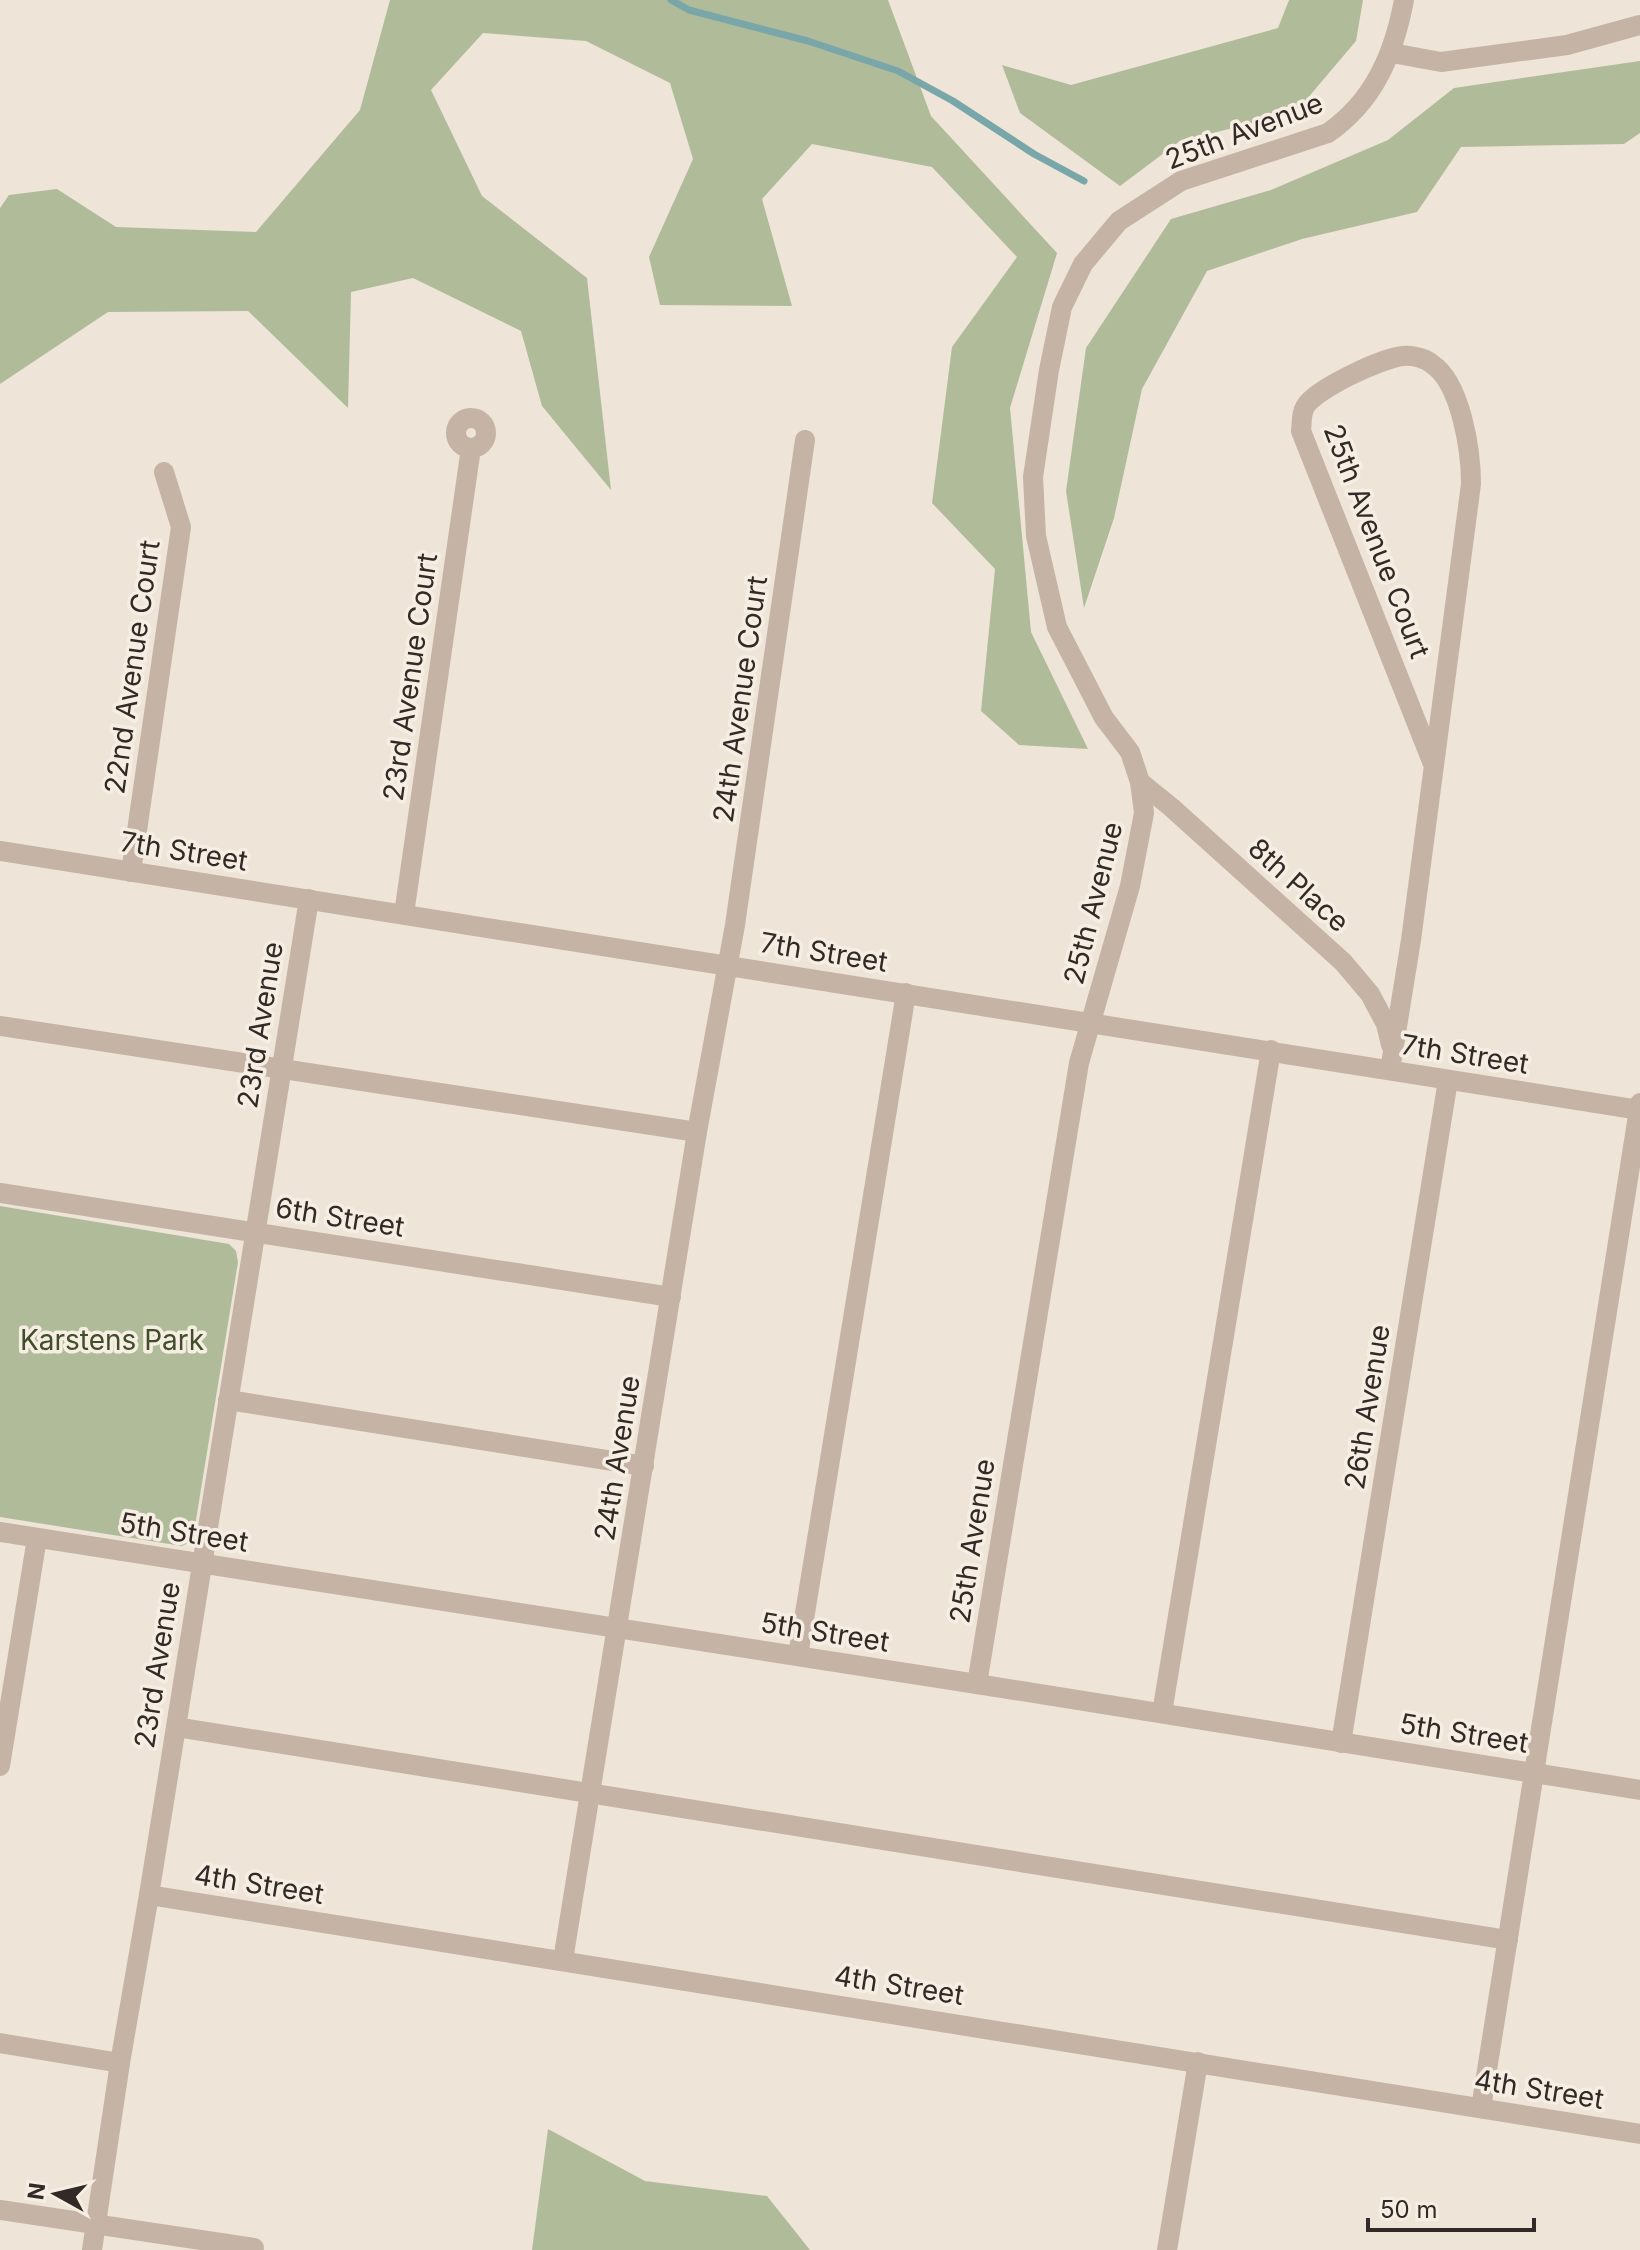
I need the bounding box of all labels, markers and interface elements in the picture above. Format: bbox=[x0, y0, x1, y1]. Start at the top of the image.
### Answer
street label: 25th Avenue bbox=[1160, 85, 1328, 177]
street label: 25th Avenue Court bbox=[1317, 419, 1437, 663]
street label: 22nd Avenue Court bbox=[97, 538, 167, 796]
street label: 23rd Avenue Court bbox=[376, 551, 444, 803]
street label: 24th Avenue Court bbox=[706, 574, 774, 824]
street label: 25th Avenue bbox=[1056, 818, 1130, 988]
street label: 7th Street bbox=[118, 824, 250, 878]
street label: 8th Place bbox=[1242, 831, 1356, 939]
street label: 7th Street bbox=[758, 925, 890, 979]
street label: 23rd Avenue bbox=[230, 939, 290, 1111]
street label: 7th Street bbox=[1399, 1027, 1531, 1081]
street label: 6th Street bbox=[273, 1190, 407, 1244]
street label: 26th Avenue bbox=[1337, 1322, 1397, 1492]
park label: Karstens Park bbox=[20, 1323, 204, 1357]
street label: 24th Avenue bbox=[587, 1373, 647, 1543]
street label: 25th Avenue bbox=[942, 1456, 1002, 1626]
street label: 5th Street bbox=[117, 1505, 251, 1559]
street label: 23rd Avenue bbox=[127, 1579, 187, 1751]
street label: 5th Street bbox=[758, 1605, 892, 1659]
street label: 5th Street bbox=[1397, 1706, 1531, 1760]
street label: 4th Street bbox=[192, 1857, 326, 1911]
street label: 4th Street bbox=[832, 1958, 966, 2012]
street label: 4th Street bbox=[1472, 2062, 1606, 2116]
north arrow bbox=[16, 2154, 96, 2234]
text: N bbox=[22, 2181, 50, 2201]
scale bar bbox=[1368, 2182, 1534, 2232]
text: 50 m bbox=[1380, 2195, 1438, 2224]

